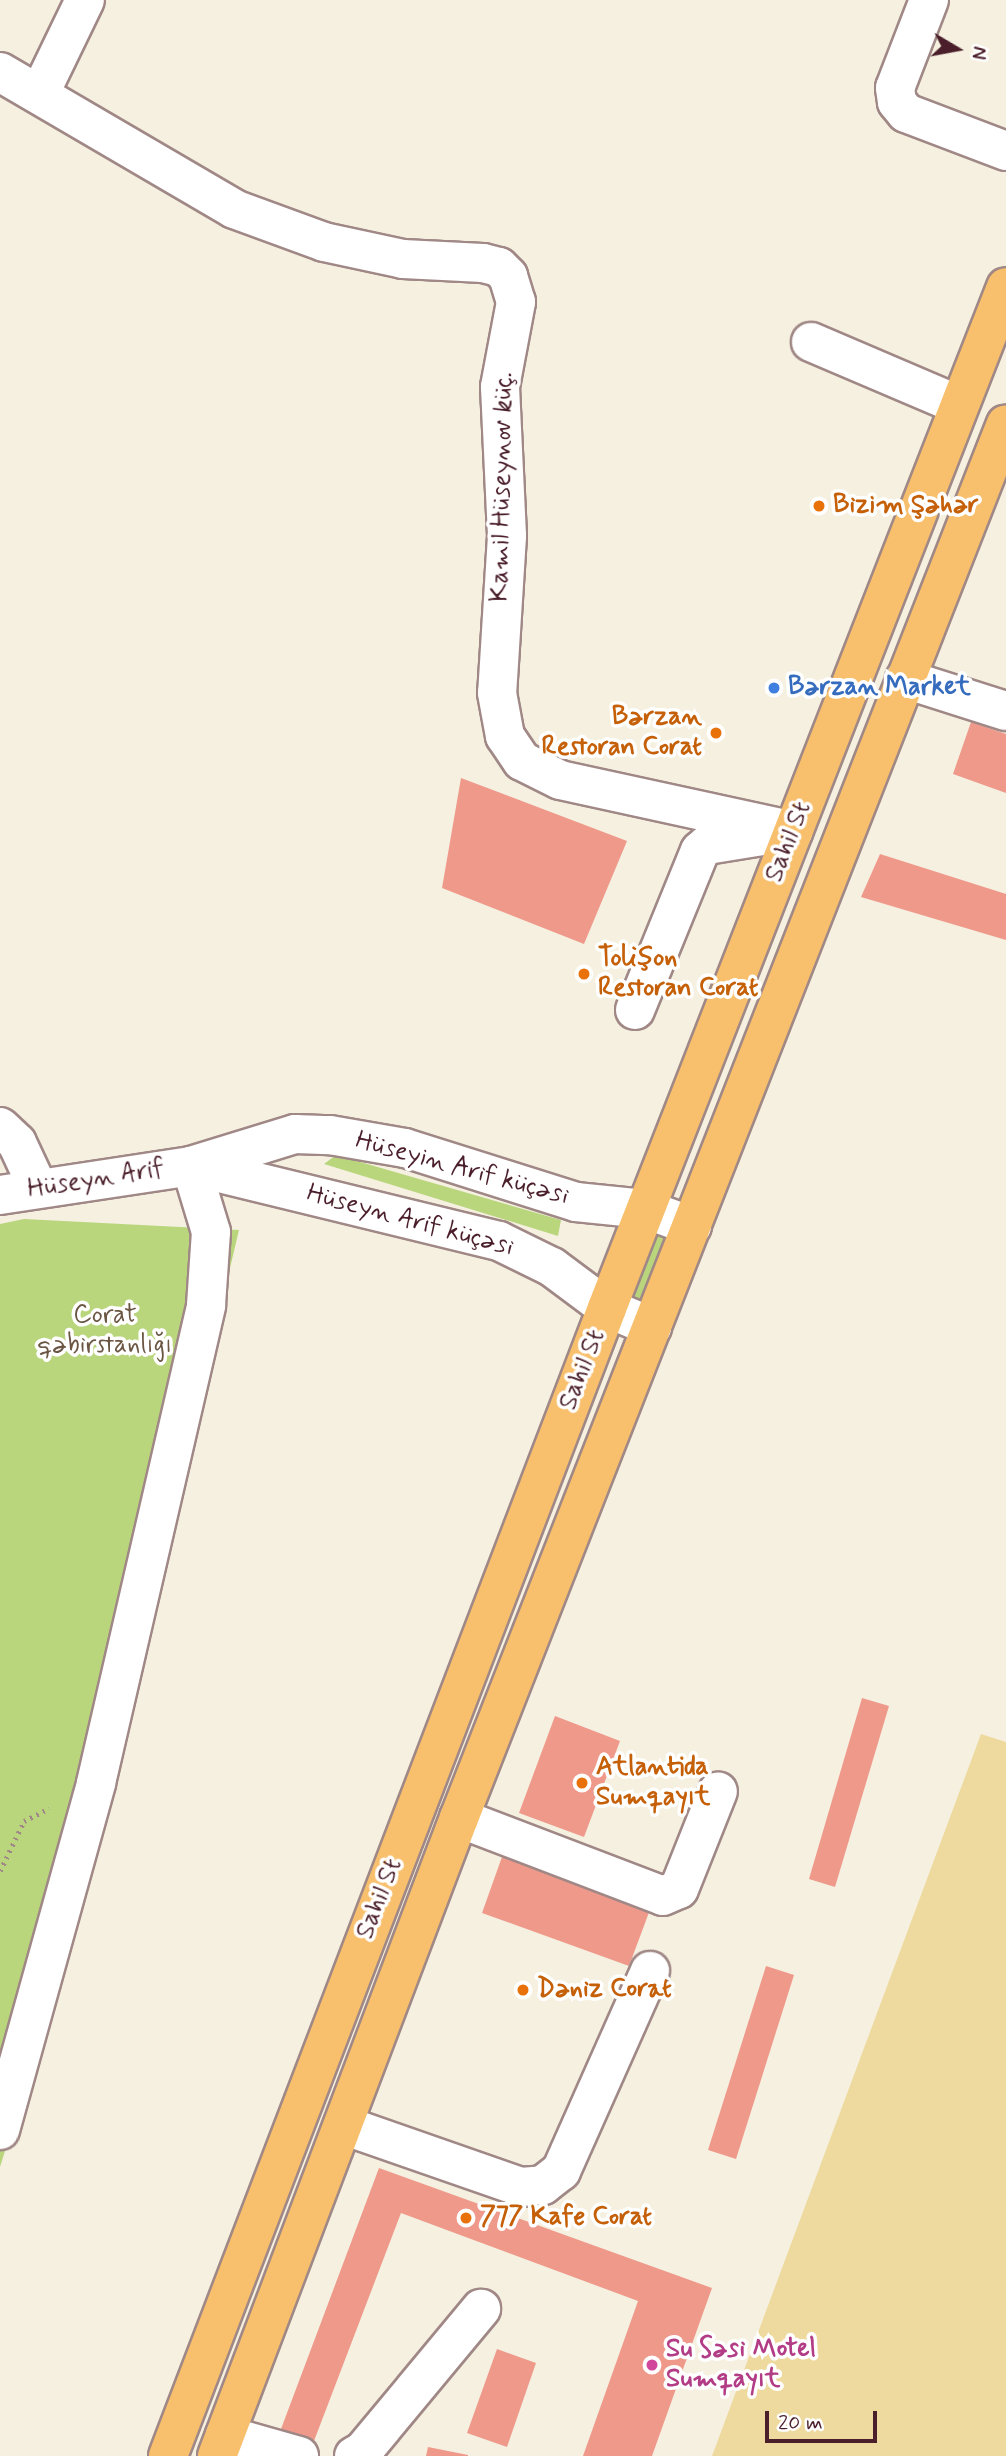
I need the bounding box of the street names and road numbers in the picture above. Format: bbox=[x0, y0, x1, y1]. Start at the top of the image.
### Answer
street label: Kamil Hüseynov küç. bbox=[485, 372, 521, 602]
street label: Sahil St bbox=[759, 797, 819, 887]
street label: Hüseyin Arif küçəsi bbox=[352, 1125, 572, 1213]
street label: Hüseyn Arif bbox=[25, 1154, 167, 1206]
street label: Hüseyn Arif küçəsi bbox=[302, 1178, 518, 1264]
street label: Sahil St bbox=[553, 1325, 613, 1415]
street label: Sahil St bbox=[350, 1854, 410, 1944]

